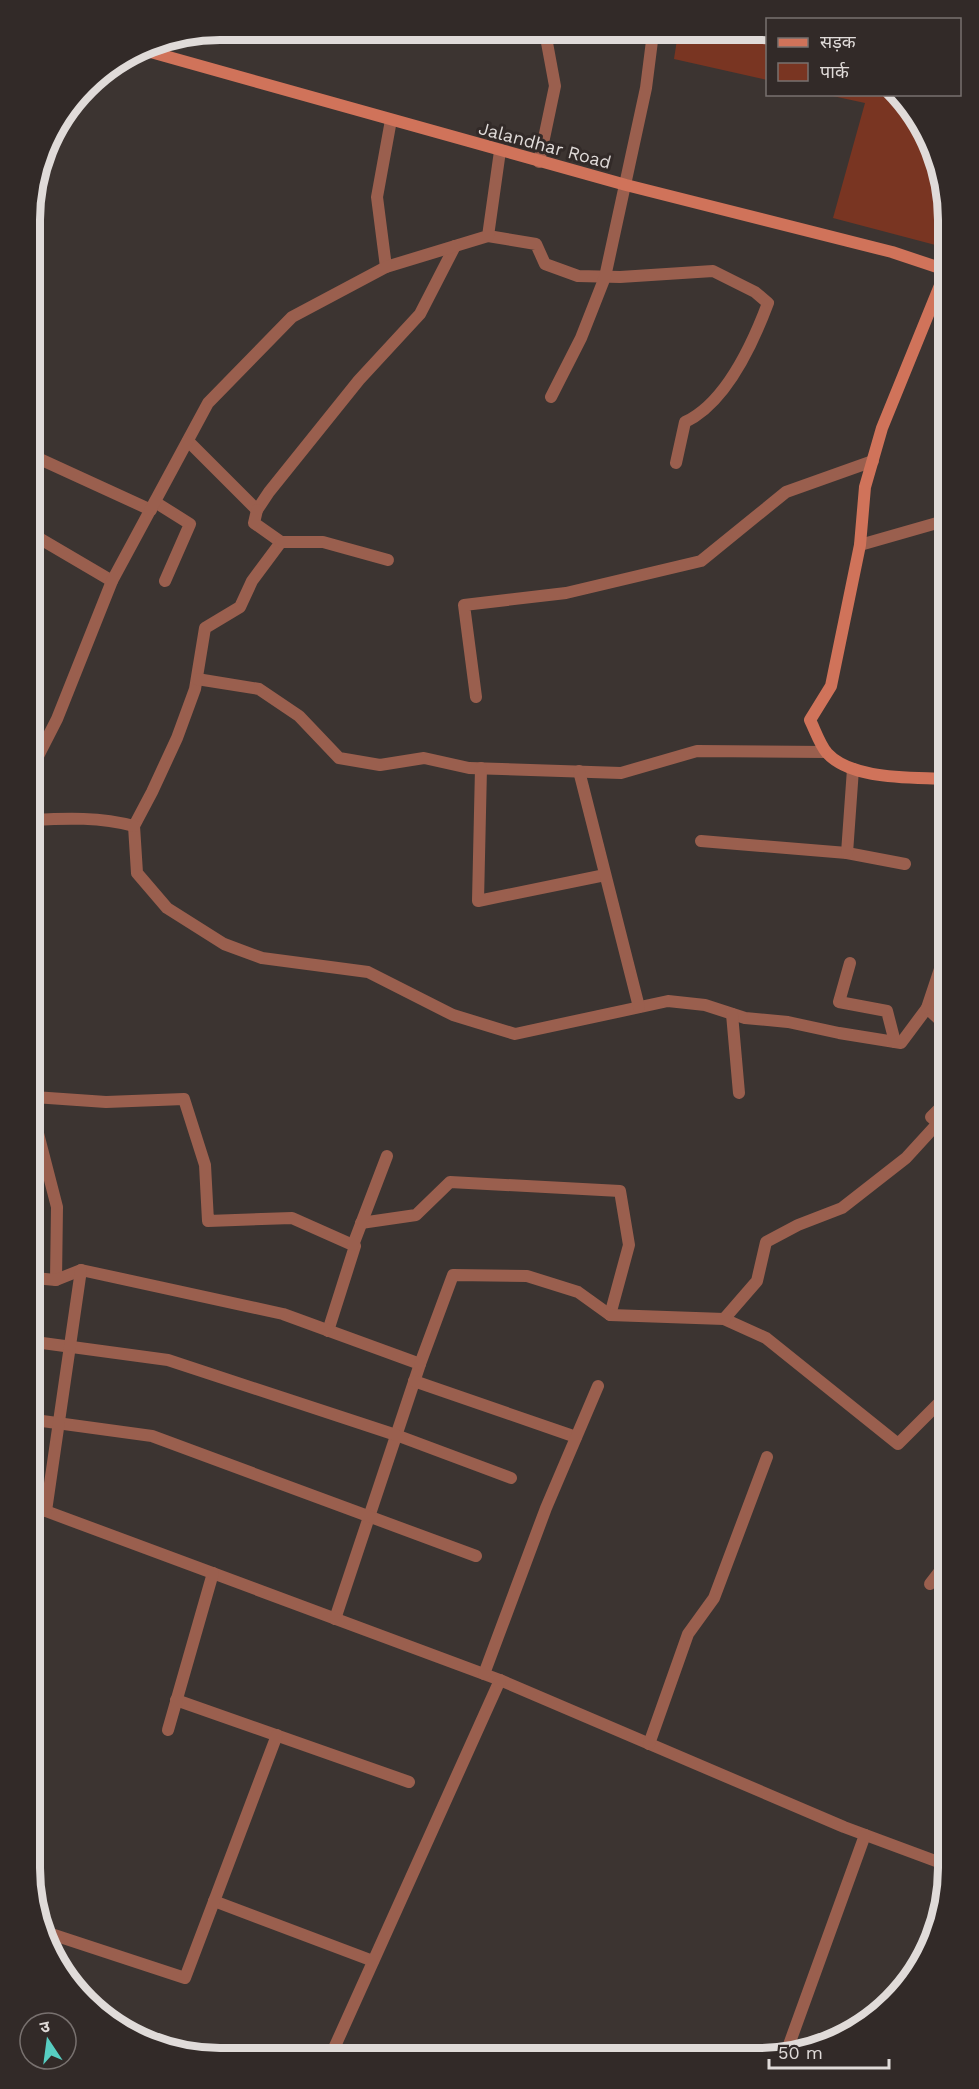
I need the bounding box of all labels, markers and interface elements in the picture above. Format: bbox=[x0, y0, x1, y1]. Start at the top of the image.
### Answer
legend bbox=[766, 18, 961, 96]
text: सड़क bbox=[820, 31, 857, 52]
text: पार्क bbox=[820, 61, 850, 82]
street label: Jalandhar Road bbox=[476, 117, 614, 173]
north arrow bbox=[18, 2011, 78, 2071]
text: उ bbox=[38, 2016, 52, 2037]
scale bar bbox=[769, 2032, 889, 2070]
text: 50 m bbox=[778, 2042, 823, 2063]

